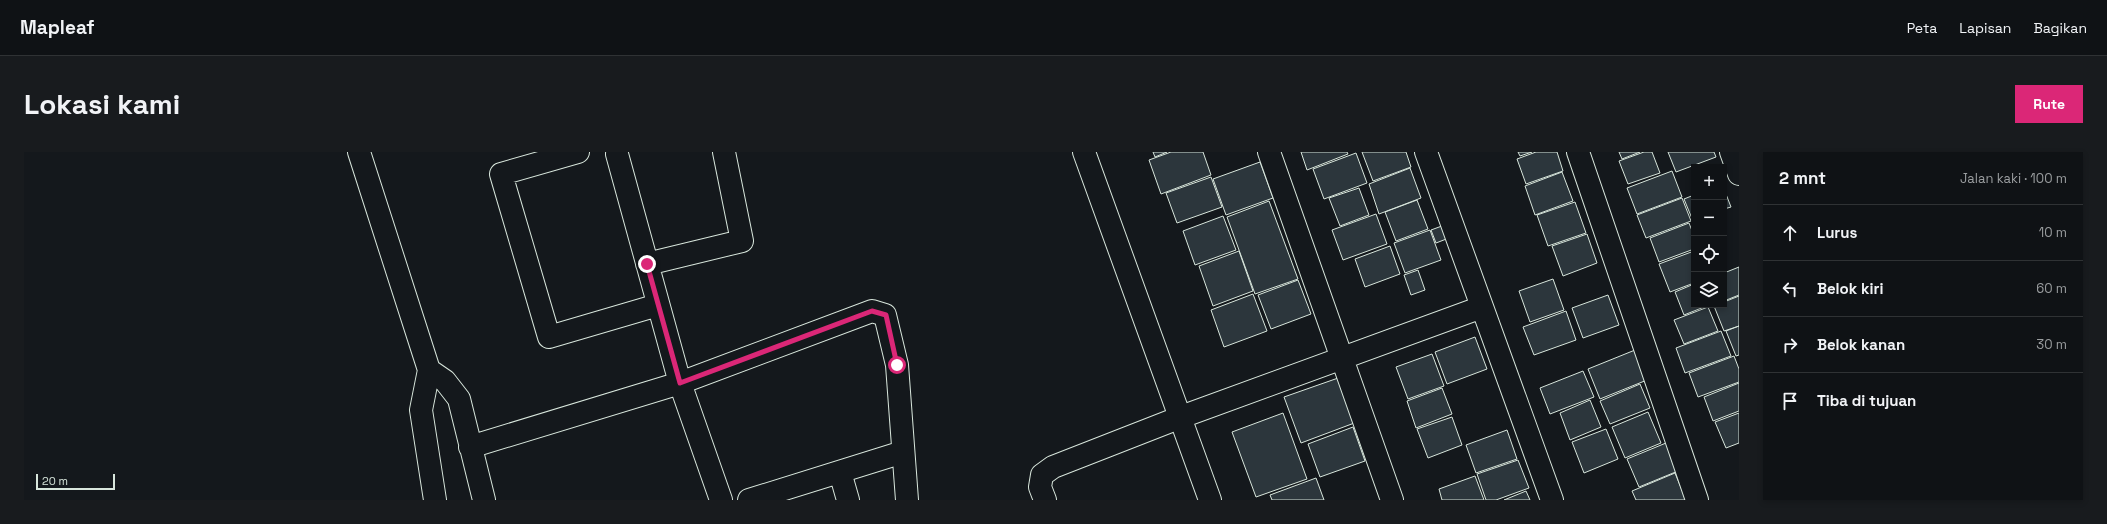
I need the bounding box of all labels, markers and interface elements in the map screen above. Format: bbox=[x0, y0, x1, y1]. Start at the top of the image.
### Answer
text: Mapleaf bbox=[20, 15, 94, 40]
text: Peta bbox=[1907, 19, 1937, 37]
text: Lapisan bbox=[1959, 19, 2011, 37]
text: Bagikan bbox=[2033, 19, 2087, 37]
button: Rute bbox=[2015, 85, 2083, 123]
text: Lokasi kami bbox=[24, 86, 180, 122]
map controls bbox=[1691, 164, 1727, 308]
button: + bbox=[1691, 164, 1727, 200]
text: 2 mnt bbox=[1779, 167, 1826, 189]
text: Jalan kaki · 100 m bbox=[1960, 170, 2067, 187]
button: − bbox=[1691, 200, 1727, 236]
icon: ahead bbox=[1779, 222, 1801, 244]
text: Lurus bbox=[1817, 223, 1857, 242]
text: 10 m bbox=[2039, 224, 2067, 241]
button: locate bbox=[1691, 236, 1727, 272]
route end bbox=[638, 255, 656, 273]
button: layers bbox=[1691, 272, 1727, 308]
icon: left bbox=[1779, 278, 1801, 300]
text: Belok kiri bbox=[1817, 279, 1883, 298]
text: 60 m bbox=[2036, 280, 2067, 297]
icon: right bbox=[1779, 334, 1801, 356]
text: Belok kanan bbox=[1817, 335, 1905, 354]
text: 30 m bbox=[2036, 336, 2067, 353]
route start bbox=[888, 356, 906, 374]
icon: arrive bbox=[1779, 390, 1801, 412]
text: Tiba di tujuan bbox=[1817, 391, 1916, 410]
scale bar bbox=[36, 472, 115, 491]
text: 20 m bbox=[42, 474, 68, 488]

